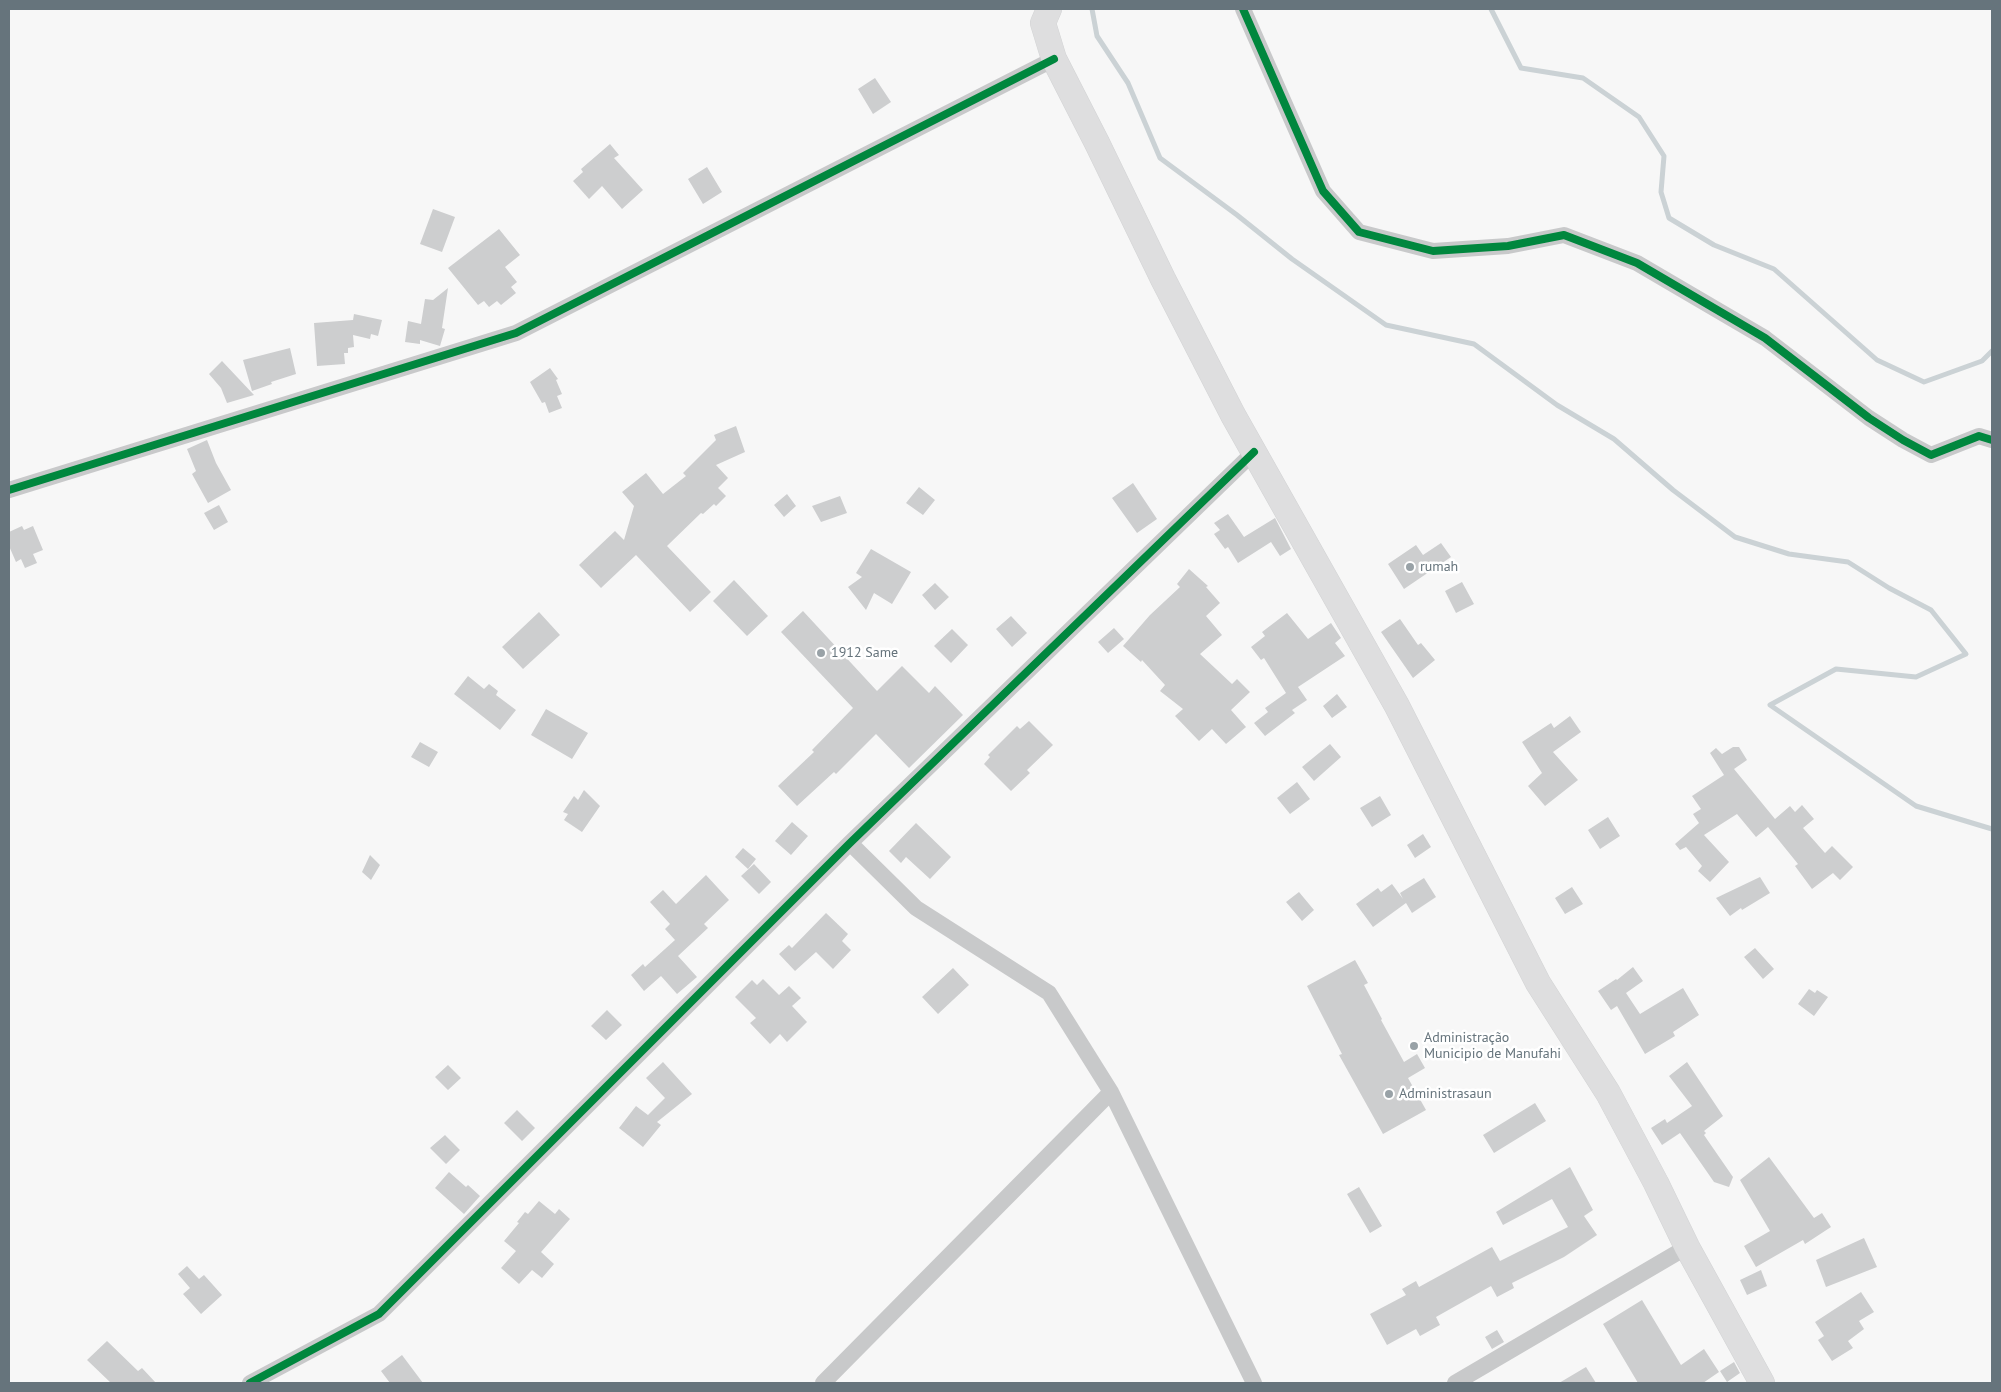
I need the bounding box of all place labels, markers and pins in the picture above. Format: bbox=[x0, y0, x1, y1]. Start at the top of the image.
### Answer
place label: rumah bbox=[1420, 559, 1458, 575]
marker: rumah bbox=[1404, 561, 1416, 573]
place label: 1912 Same bbox=[831, 645, 898, 661]
marker: 1912 Same bbox=[815, 647, 827, 659]
place label: Administração Municipio de Manufahi bbox=[1424, 1030, 1561, 1062]
marker: Administração Municipio de Manufahi bbox=[1408, 1040, 1420, 1052]
place label: Administrasaun bbox=[1399, 1086, 1492, 1102]
marker: Administrasaun bbox=[1383, 1088, 1395, 1100]

